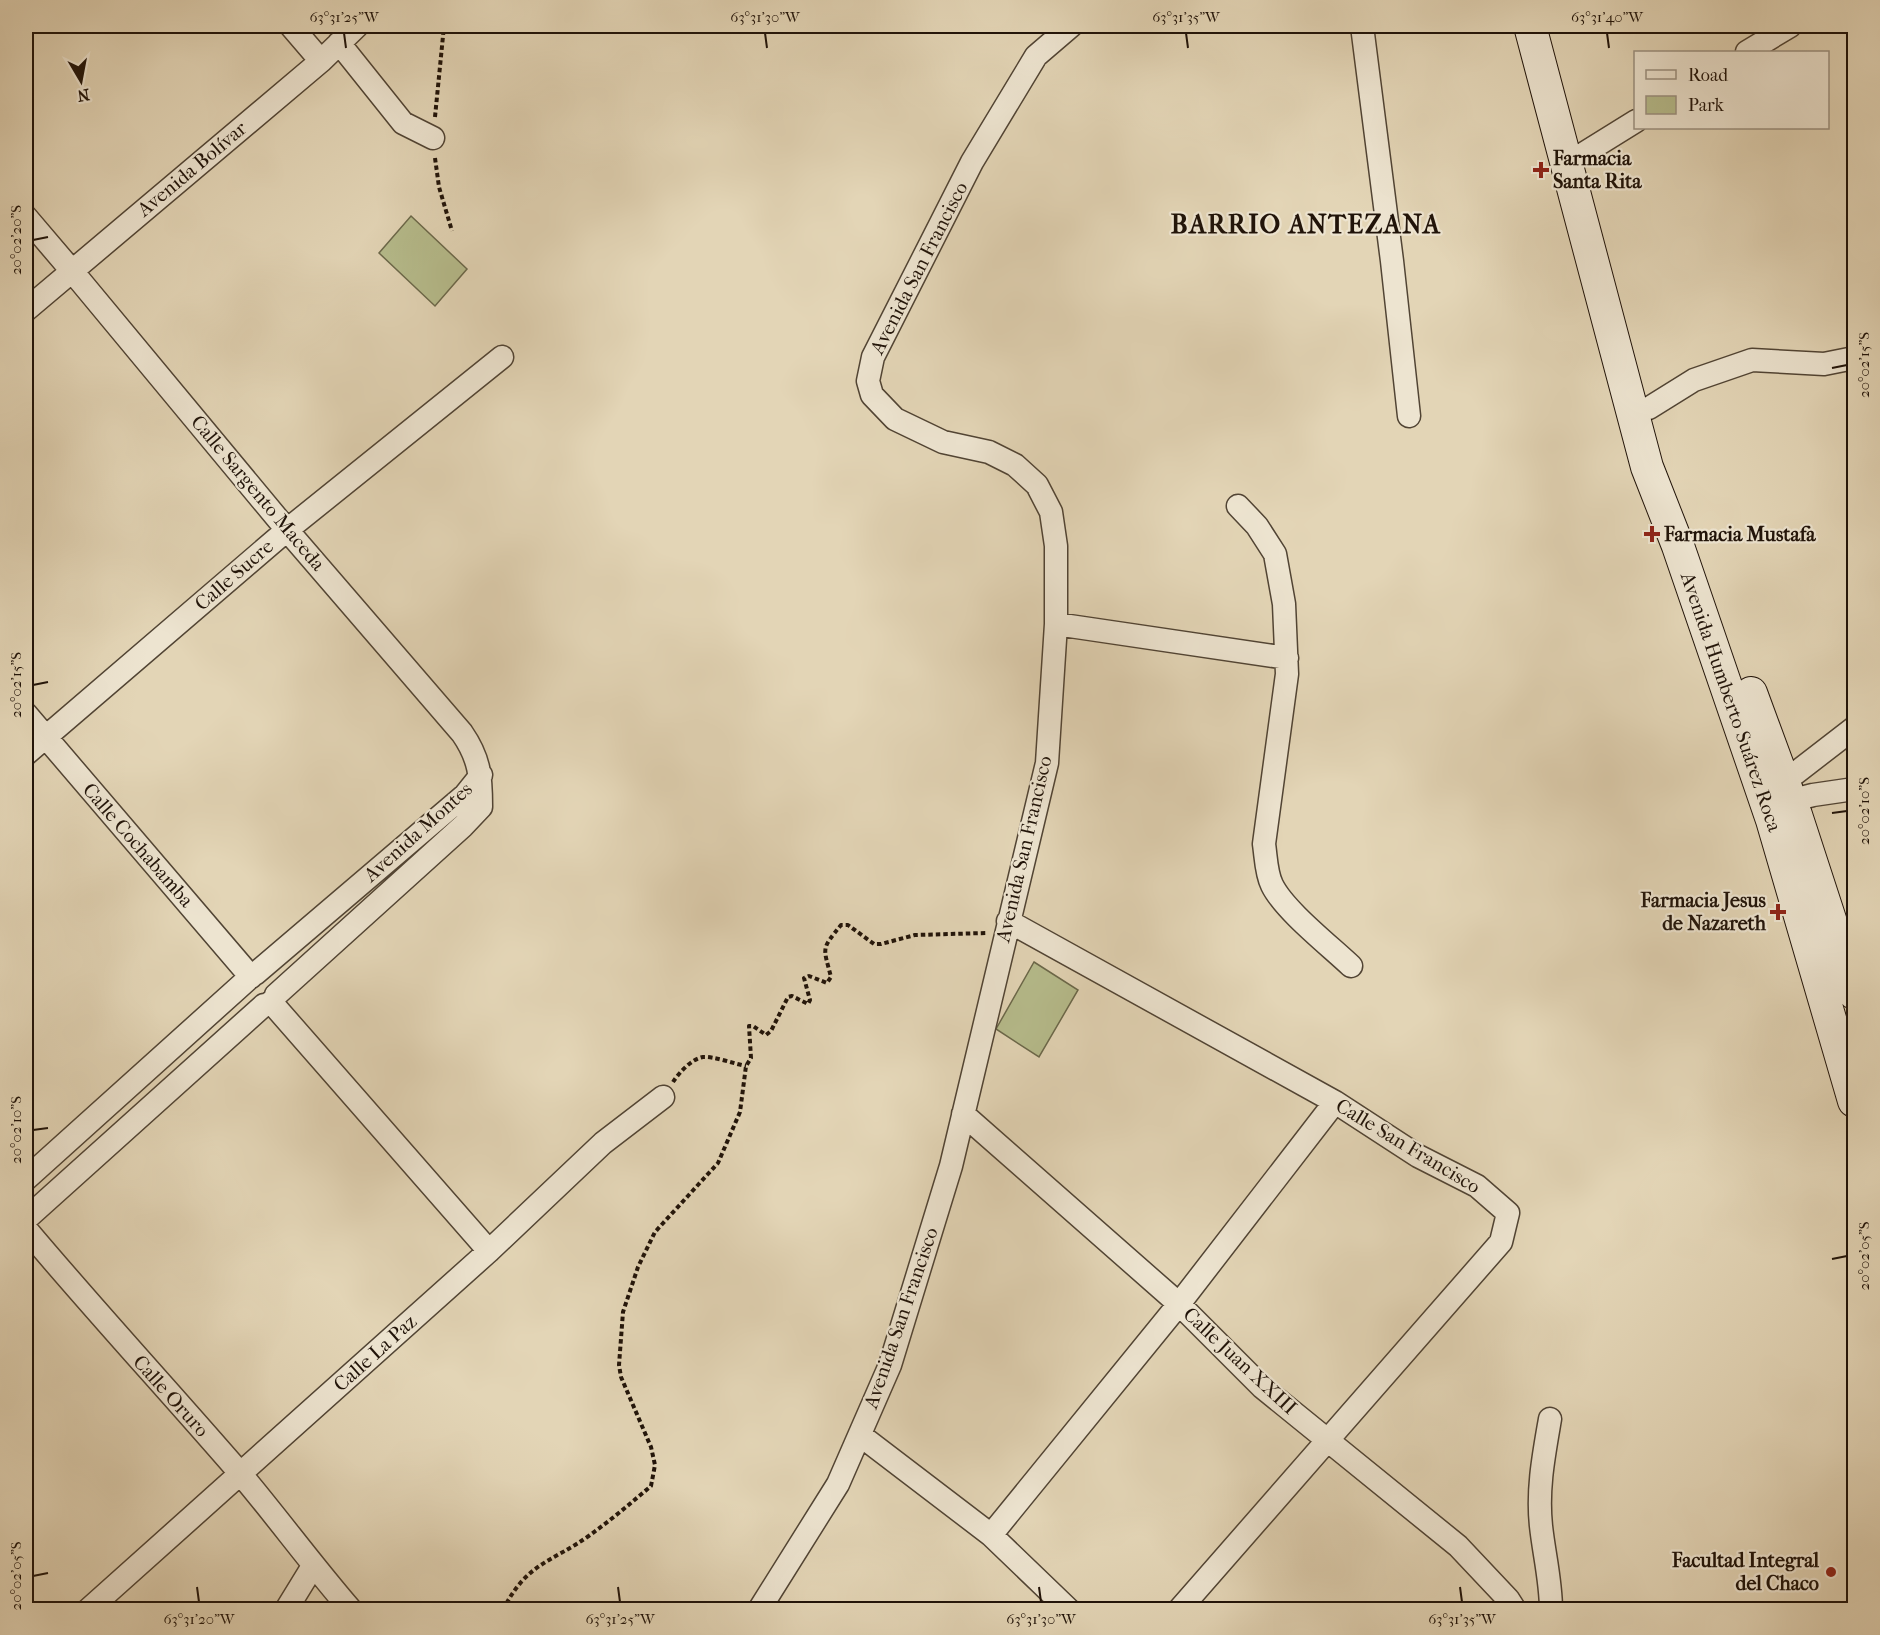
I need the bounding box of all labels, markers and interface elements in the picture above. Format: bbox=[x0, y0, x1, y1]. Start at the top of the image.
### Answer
text: 63°31'25"W bbox=[309, 8, 380, 26]
text: 63°31'30"W bbox=[730, 8, 801, 26]
text: 63°31'35"W bbox=[1152, 8, 1221, 26]
text: 63°31'40"W bbox=[1571, 8, 1644, 26]
north arrow bbox=[51, 51, 111, 111]
legend bbox=[1634, 51, 1829, 129]
text: Road bbox=[1688, 65, 1728, 86]
text: N bbox=[75, 85, 91, 106]
text: Park bbox=[1688, 95, 1725, 116]
street label: Avenida Bolívar bbox=[132, 116, 252, 222]
place label: Farmacia Santa Rita bbox=[1552, 147, 1642, 193]
marker: Farmacia Santa Rita bbox=[1534, 163, 1548, 177]
street label: Avenida San Francisco bbox=[865, 178, 972, 359]
text: 20°02'20"S bbox=[7, 205, 25, 275]
district label: BARRIO ANTEZANA bbox=[1171, 209, 1441, 240]
text: 20°02'15"S bbox=[1855, 332, 1873, 398]
street label: Calle Sargento Maceda bbox=[186, 411, 330, 576]
place label: Farmacia Mustafa bbox=[1663, 523, 1816, 546]
marker: Farmacia Mustafa bbox=[1645, 527, 1659, 541]
street label: Calle Sucre bbox=[190, 535, 278, 615]
street label: Avenida Humberto Suárez Roca bbox=[1675, 568, 1786, 835]
text: 20°02'15"S bbox=[7, 652, 25, 718]
street label: Avenida San Francisco bbox=[991, 754, 1057, 945]
street label: Avenida Montes bbox=[358, 777, 477, 887]
text: 20°02'10"S bbox=[1855, 777, 1873, 845]
street label: Calle Cochabamba bbox=[78, 778, 199, 912]
place label: Farmacia Jesus de Nazareth bbox=[1639, 889, 1767, 935]
marker: Farmacia Jesus de Nazareth bbox=[1771, 905, 1785, 919]
street label: Calle San Francisco bbox=[1332, 1094, 1484, 1198]
text: 20°02'10"S bbox=[7, 1096, 25, 1164]
text: 20°02'05"S bbox=[1855, 1221, 1873, 1291]
street label: Avenida San Francisco bbox=[859, 1224, 943, 1413]
street label: Calle Juan XXIII bbox=[1179, 1303, 1302, 1419]
street label: Calle La Paz bbox=[329, 1310, 421, 1396]
street label: Calle Oruro bbox=[128, 1350, 214, 1442]
text: 20°02'05"S bbox=[7, 1541, 25, 1611]
place label: Facultad Integral del Chaco bbox=[1671, 1549, 1819, 1595]
marker: Facultad Integral del Chaco bbox=[1824, 1565, 1838, 1579]
text: 63°31'20"W bbox=[163, 1610, 236, 1628]
text: 63°31'25"W bbox=[585, 1610, 656, 1628]
text: 63°31'30"W bbox=[1006, 1610, 1077, 1628]
text: 63°31'35"W bbox=[1428, 1610, 1497, 1628]

